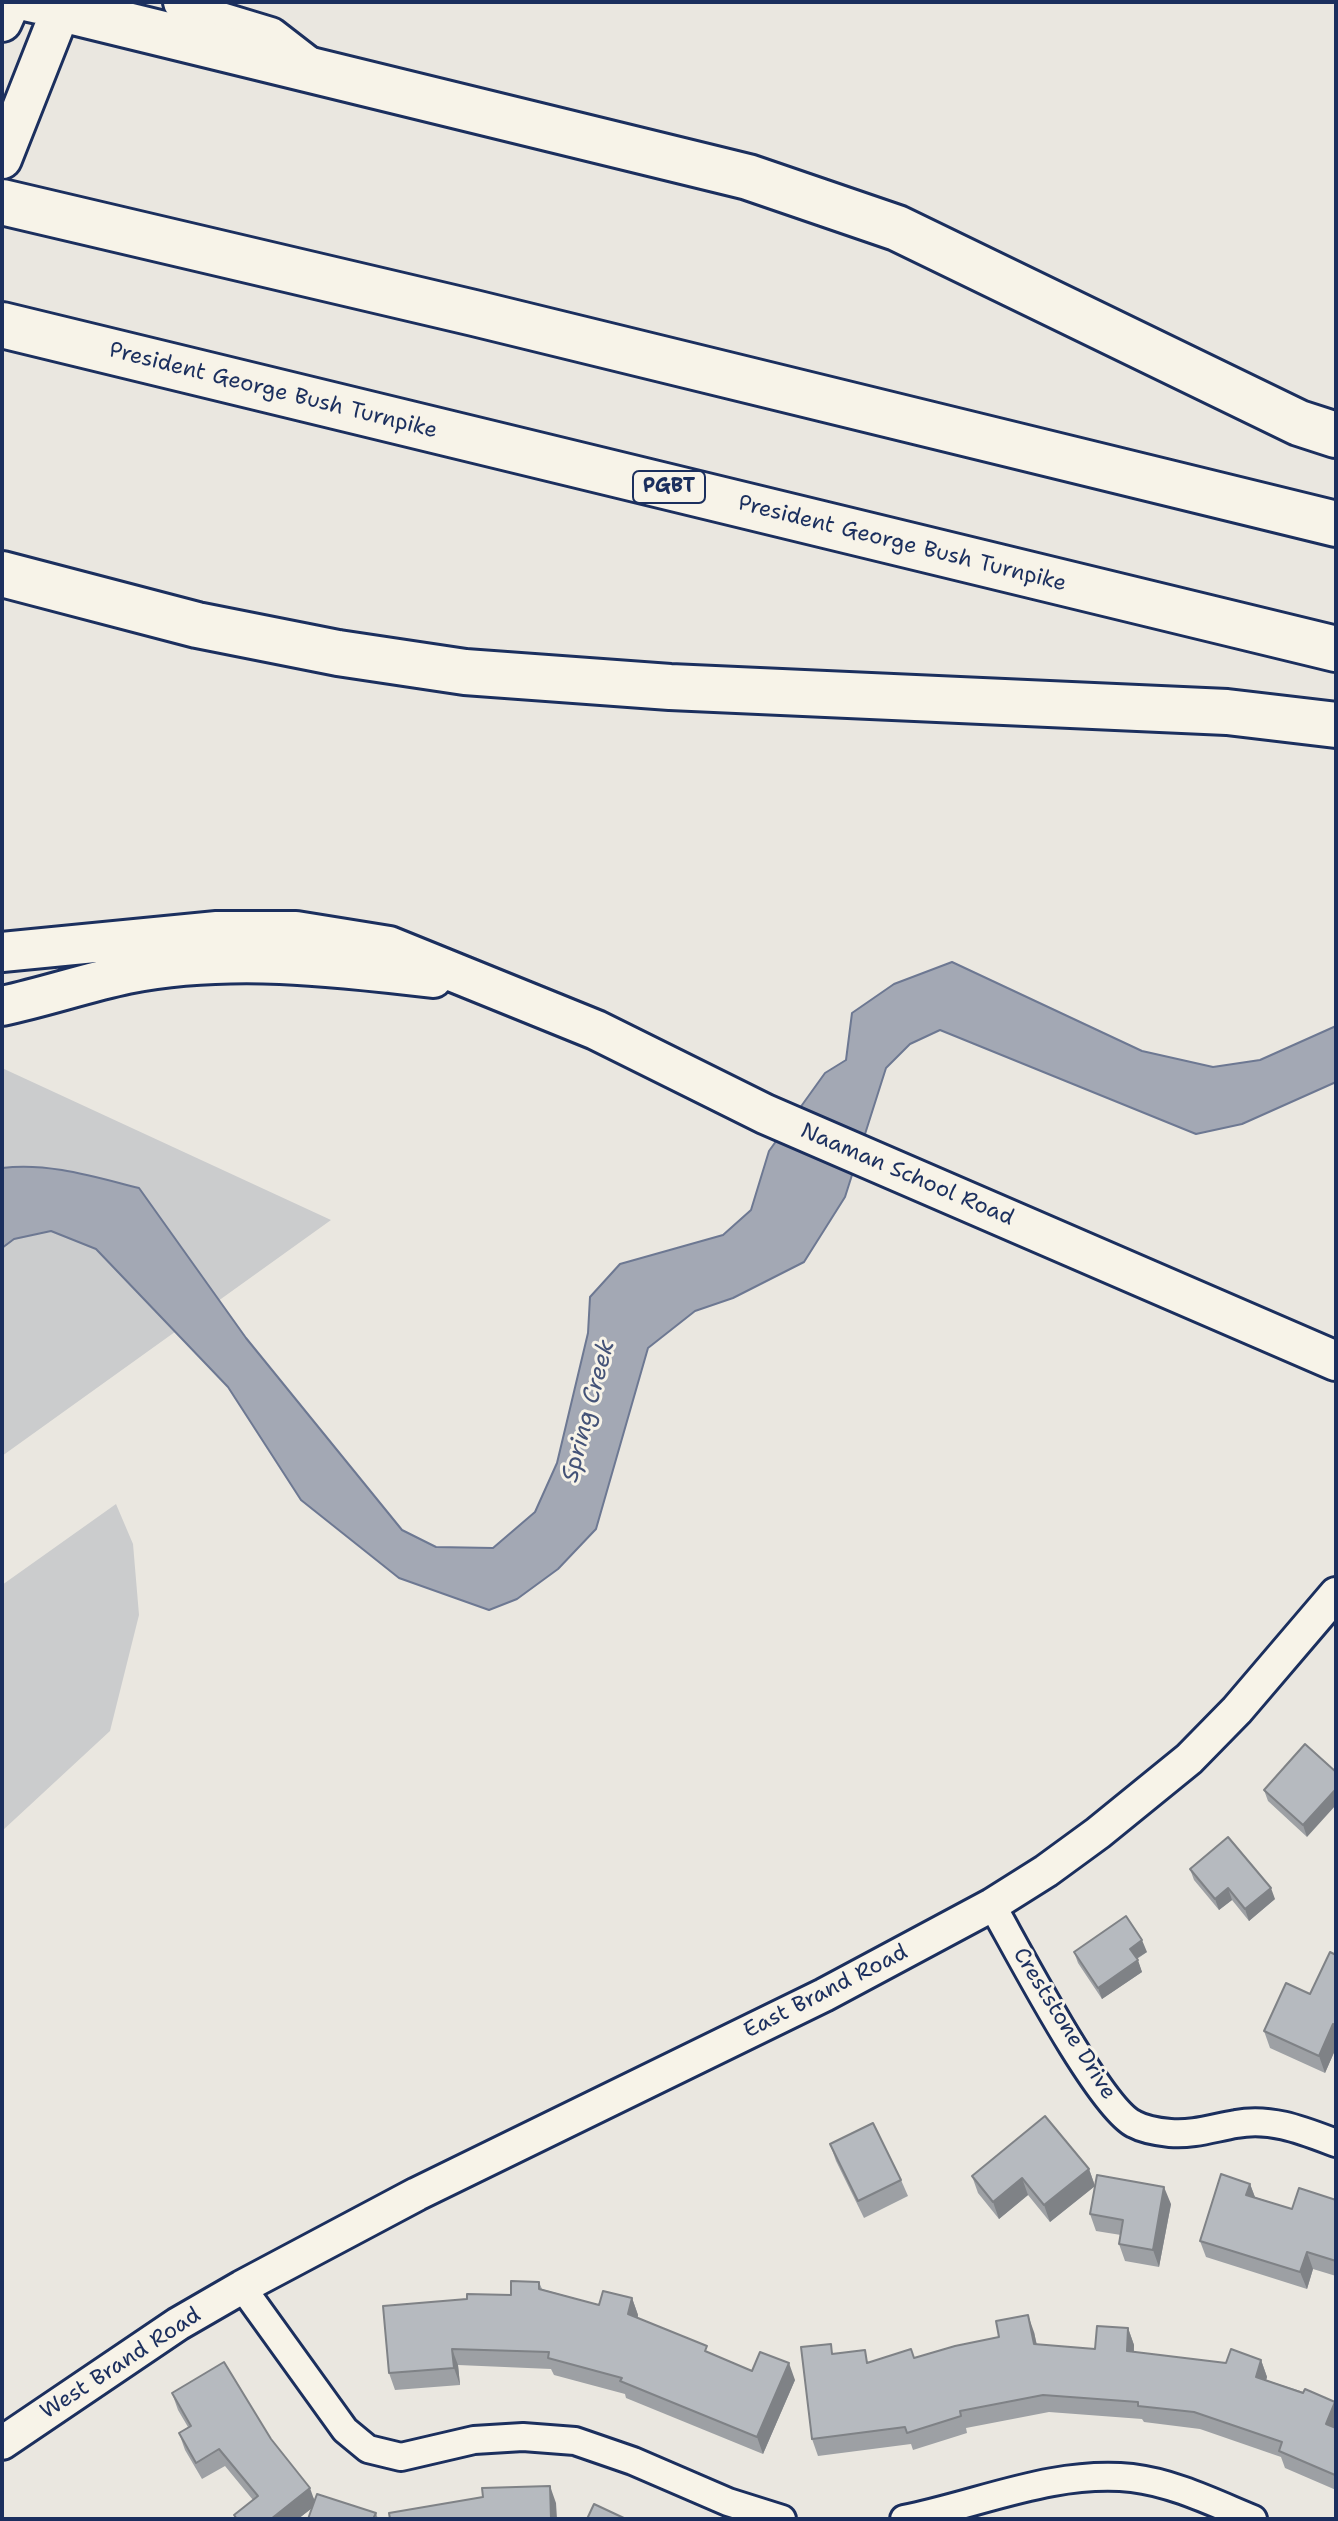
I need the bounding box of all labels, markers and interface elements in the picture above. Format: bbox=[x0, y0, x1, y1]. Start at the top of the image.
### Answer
street label: President George Bush Turnpike bbox=[106, 337, 440, 445]
road number: PGBT bbox=[633, 471, 705, 503]
street label: President George Bush Turnpike bbox=[735, 490, 1069, 598]
street label: Naaman School Road bbox=[796, 1118, 1018, 1232]
water label: Spring Creek bbox=[556, 1337, 622, 1485]
street label: East Brand Road bbox=[740, 1939, 912, 2045]
street label: Creststone Drive bbox=[1007, 1943, 1121, 2105]
street label: West Brand Road bbox=[36, 2302, 206, 2426]

